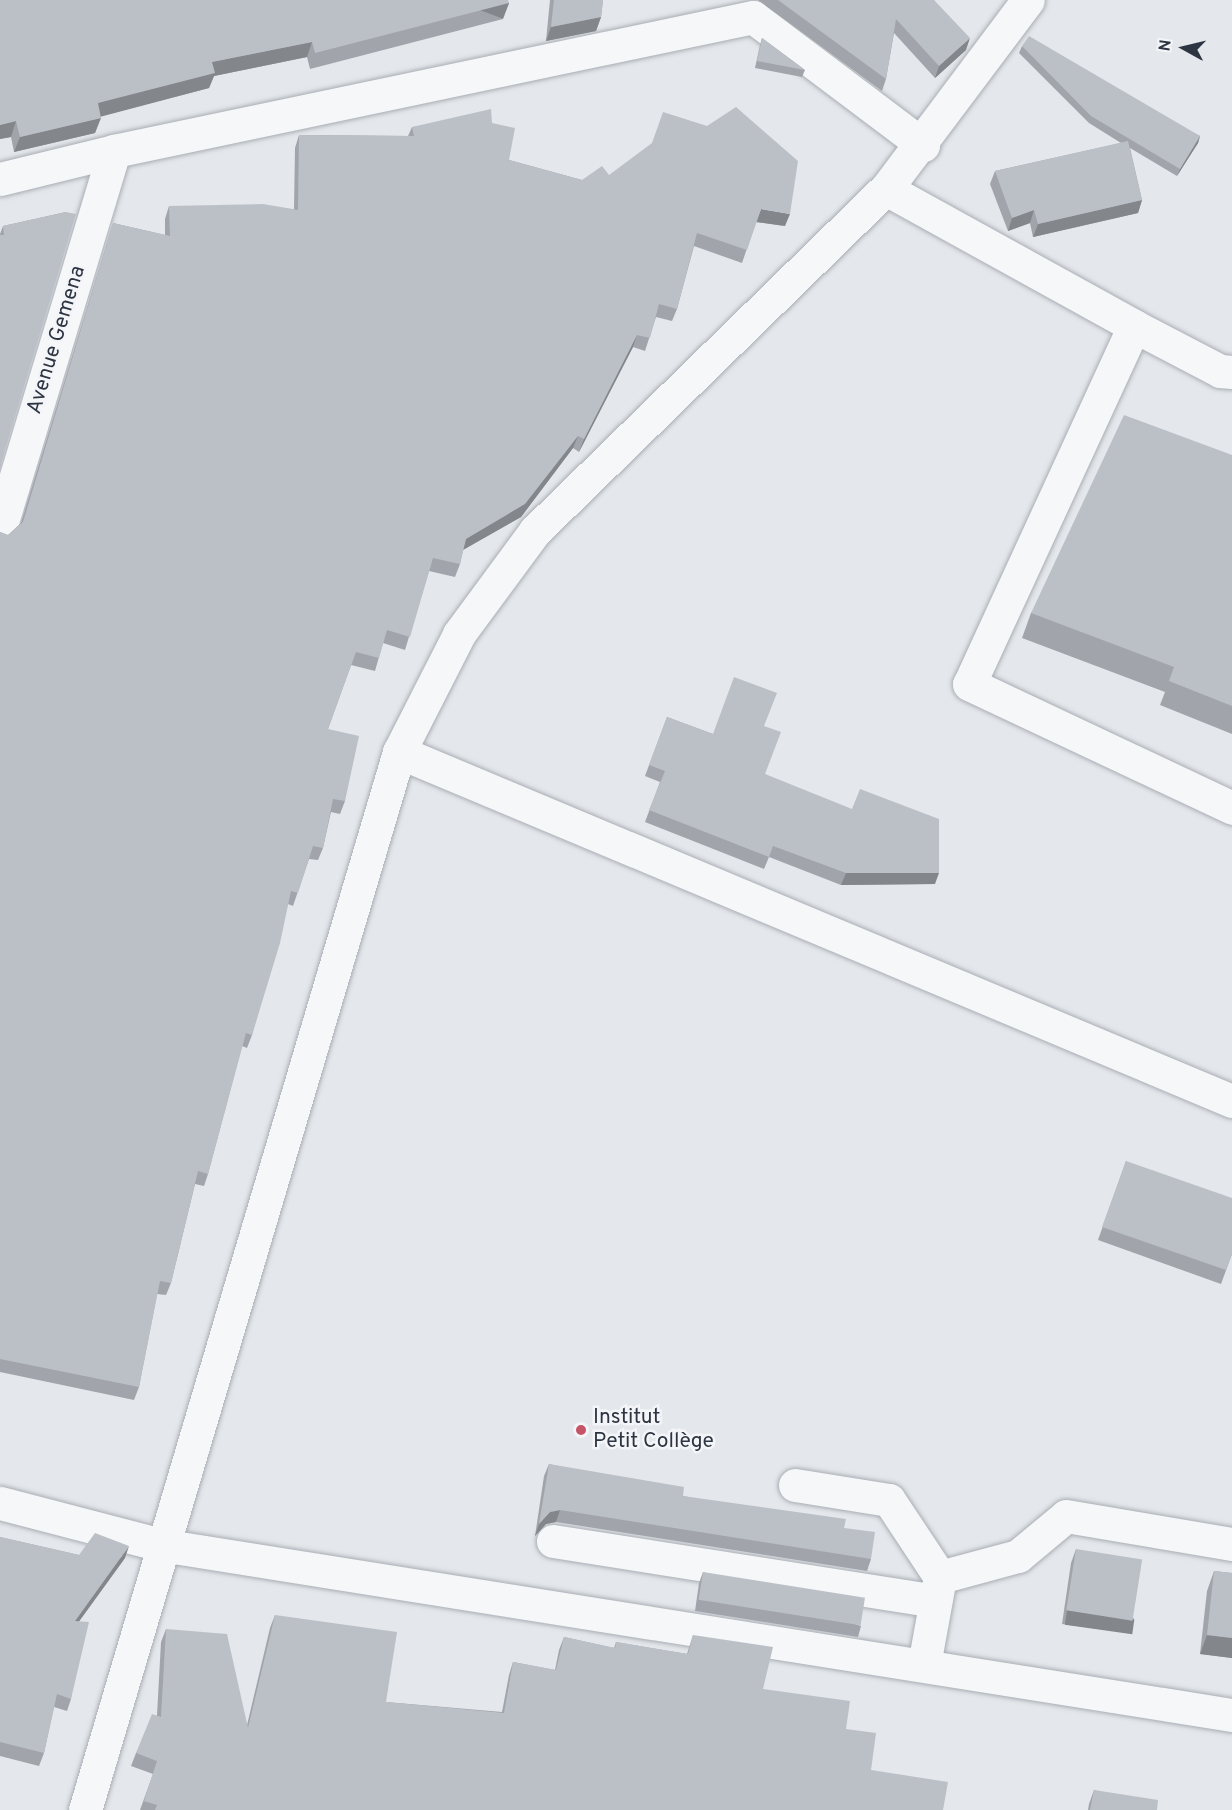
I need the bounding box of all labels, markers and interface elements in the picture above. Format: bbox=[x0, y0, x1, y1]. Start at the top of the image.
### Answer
north arrow bbox=[1154, 18, 1214, 78]
text: N bbox=[1155, 38, 1177, 53]
street label: Avenue Gemena bbox=[22, 263, 92, 417]
place label: Institut Petit Collège bbox=[593, 1405, 714, 1455]
marker: Institut Petit Collège bbox=[574, 1423, 588, 1437]

